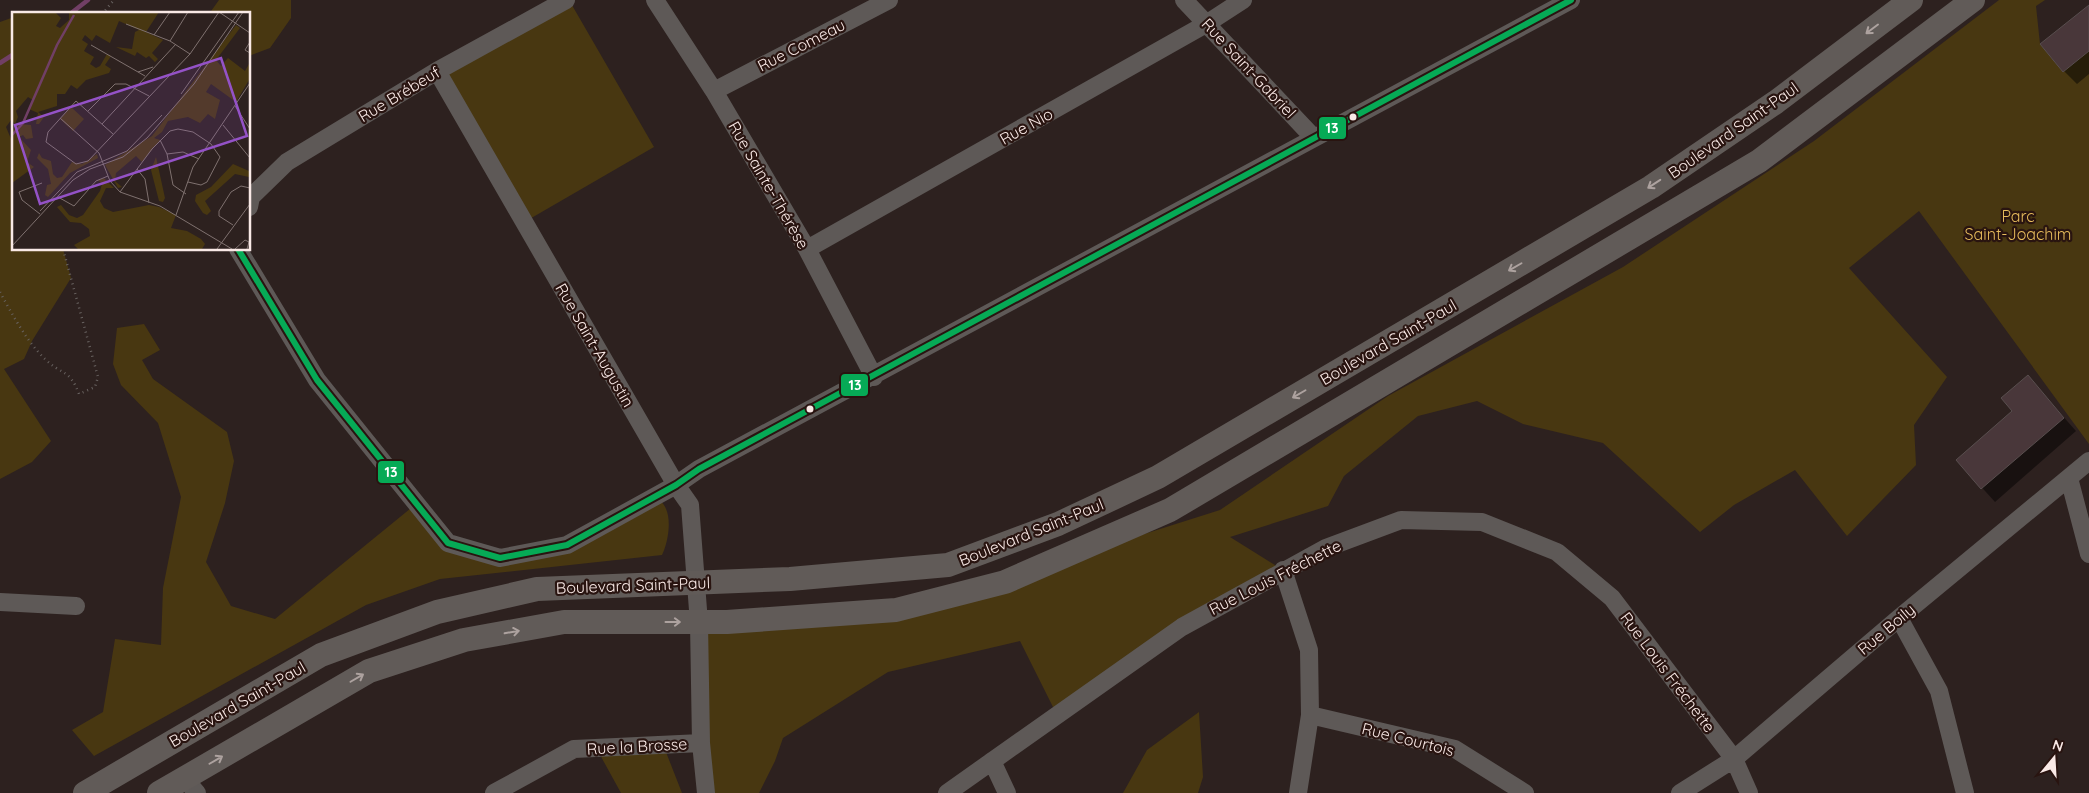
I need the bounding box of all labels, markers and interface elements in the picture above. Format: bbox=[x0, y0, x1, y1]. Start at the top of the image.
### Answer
inset map bbox=[12, 12, 250, 250]
street label: Rue Comeau bbox=[754, 14, 848, 76]
street label: Rue Saint-Gabriel bbox=[1198, 14, 1300, 122]
one-way arrow bbox=[1866, 24, 1879, 35]
street label: Rue Brébeuf bbox=[354, 62, 444, 126]
street label: Boulevard Saint-Paul bbox=[1664, 78, 1802, 182]
street label: Rue Nio bbox=[996, 103, 1056, 149]
unlabelled marker bbox=[1348, 112, 1358, 122]
line badge: 13 bbox=[1318, 116, 1347, 140]
street label: Rue Sainte-Thérèse bbox=[724, 118, 814, 252]
text: 13 bbox=[1326, 119, 1338, 137]
one-way arrow bbox=[1648, 180, 1662, 190]
park label: Parc Saint-Joachim bbox=[1965, 206, 2071, 244]
one-way arrow bbox=[1508, 263, 1522, 273]
street label: Rue Saint-Augustin bbox=[551, 279, 639, 411]
street label: Boulevard Saint-Paul bbox=[1316, 295, 1460, 389]
line badge: 13 bbox=[840, 373, 869, 397]
text: 13 bbox=[849, 376, 861, 394]
one-way arrow bbox=[1292, 389, 1307, 399]
unlabelled marker bbox=[805, 404, 815, 414]
line badge: 13 bbox=[377, 460, 405, 484]
text: 13 bbox=[385, 463, 397, 481]
street label: Boulevard Saint-Paul bbox=[956, 494, 1106, 570]
street label: Rue Louis Fréchette bbox=[1206, 535, 1344, 619]
street label: Boulevard Saint-Paul bbox=[555, 572, 711, 598]
street label: Rue Boily bbox=[1853, 599, 1919, 659]
street label: Rue Louis Fréchette bbox=[1616, 608, 1720, 736]
one-way arrow bbox=[664, 617, 681, 627]
one-way arrow bbox=[503, 626, 519, 636]
street label: Boulevard Saint-Paul bbox=[165, 657, 309, 751]
one-way arrow bbox=[349, 673, 363, 683]
street label: Rue Courtois bbox=[1360, 718, 1456, 760]
street label: Rue la Brosse bbox=[586, 733, 688, 759]
north arrow bbox=[2029, 733, 2079, 783]
text: N bbox=[2050, 735, 2066, 756]
one-way arrow bbox=[209, 755, 223, 765]

